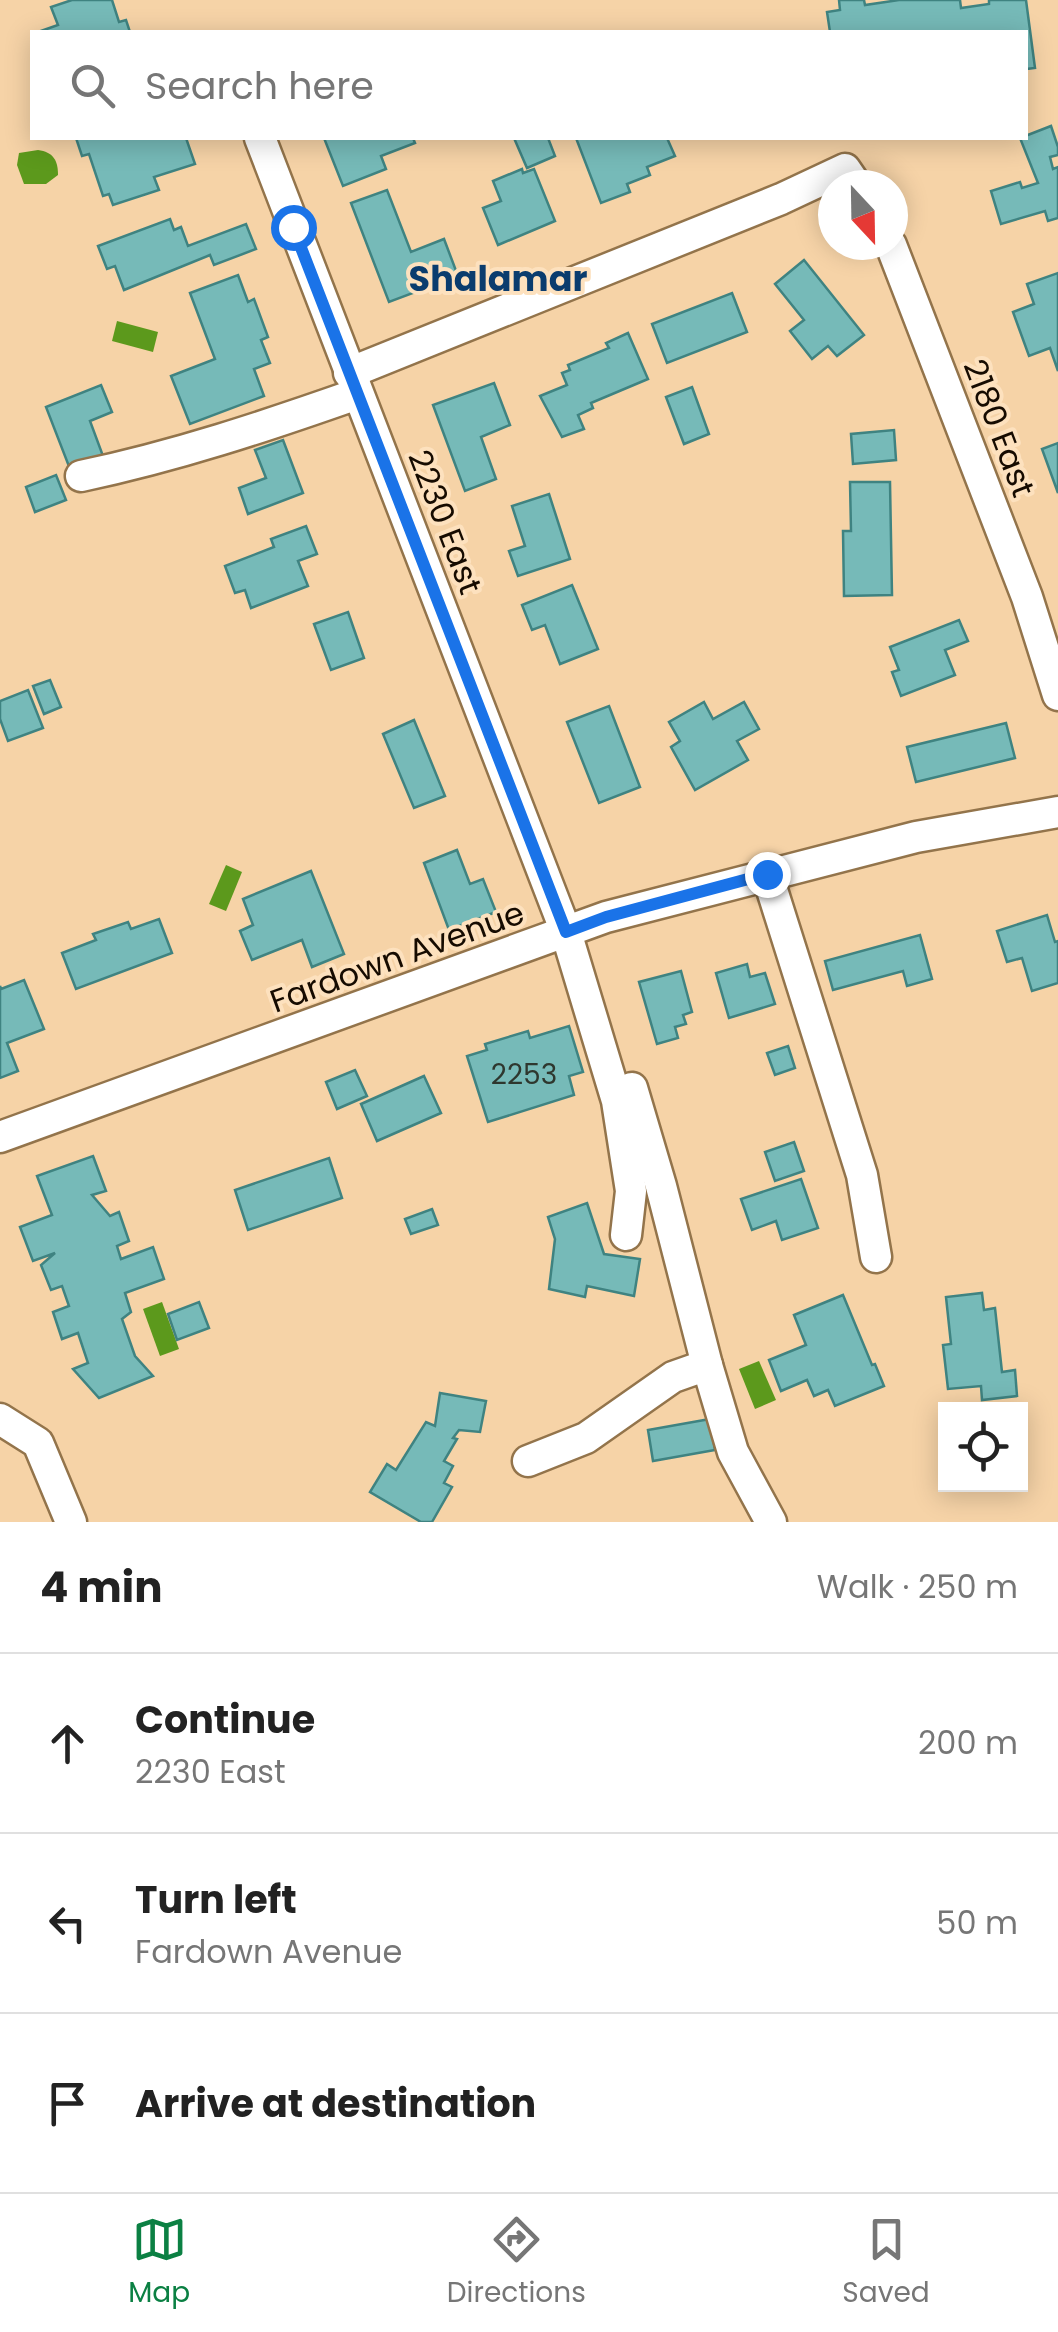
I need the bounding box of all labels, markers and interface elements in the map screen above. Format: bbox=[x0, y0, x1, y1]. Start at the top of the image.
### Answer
search box bbox=[30, 30, 1028, 140]
icon: search bbox=[65, 58, 120, 113]
text: Search here bbox=[145, 59, 374, 112]
north arrow bbox=[818, 170, 908, 260]
route start bbox=[271, 205, 317, 251]
district label: Shalamar bbox=[409, 254, 587, 303]
street label: 2180 East bbox=[953, 353, 1046, 503]
street label: 2230 East bbox=[397, 443, 493, 600]
route end bbox=[745, 852, 791, 898]
street label: Fardown Avenue bbox=[264, 890, 530, 1023]
house number: 2253 bbox=[491, 1055, 557, 1094]
map controls bbox=[938, 1402, 1028, 1492]
button: locate bbox=[938, 1402, 1028, 1492]
text: 4 min bbox=[40, 1558, 163, 1617]
text: Walk · 250 m bbox=[817, 1564, 1018, 1609]
text: Continue bbox=[135, 1693, 315, 1746]
icon: ahead bbox=[40, 1716, 95, 1771]
text: 200 m bbox=[918, 1720, 1018, 1765]
text: 2230 East bbox=[135, 1749, 286, 1794]
text: Turn left bbox=[135, 1873, 297, 1926]
icon: left bbox=[40, 1896, 95, 1951]
text: 50 m bbox=[936, 1900, 1018, 1945]
text: Fardown Avenue bbox=[135, 1929, 402, 1974]
icon: arrive bbox=[40, 2076, 95, 2131]
text: Arrive at destination bbox=[135, 2077, 536, 2130]
tab: Map bbox=[128, 2212, 190, 2314]
tab: Directions bbox=[447, 2212, 586, 2314]
tab: Saved bbox=[842, 2212, 930, 2314]

